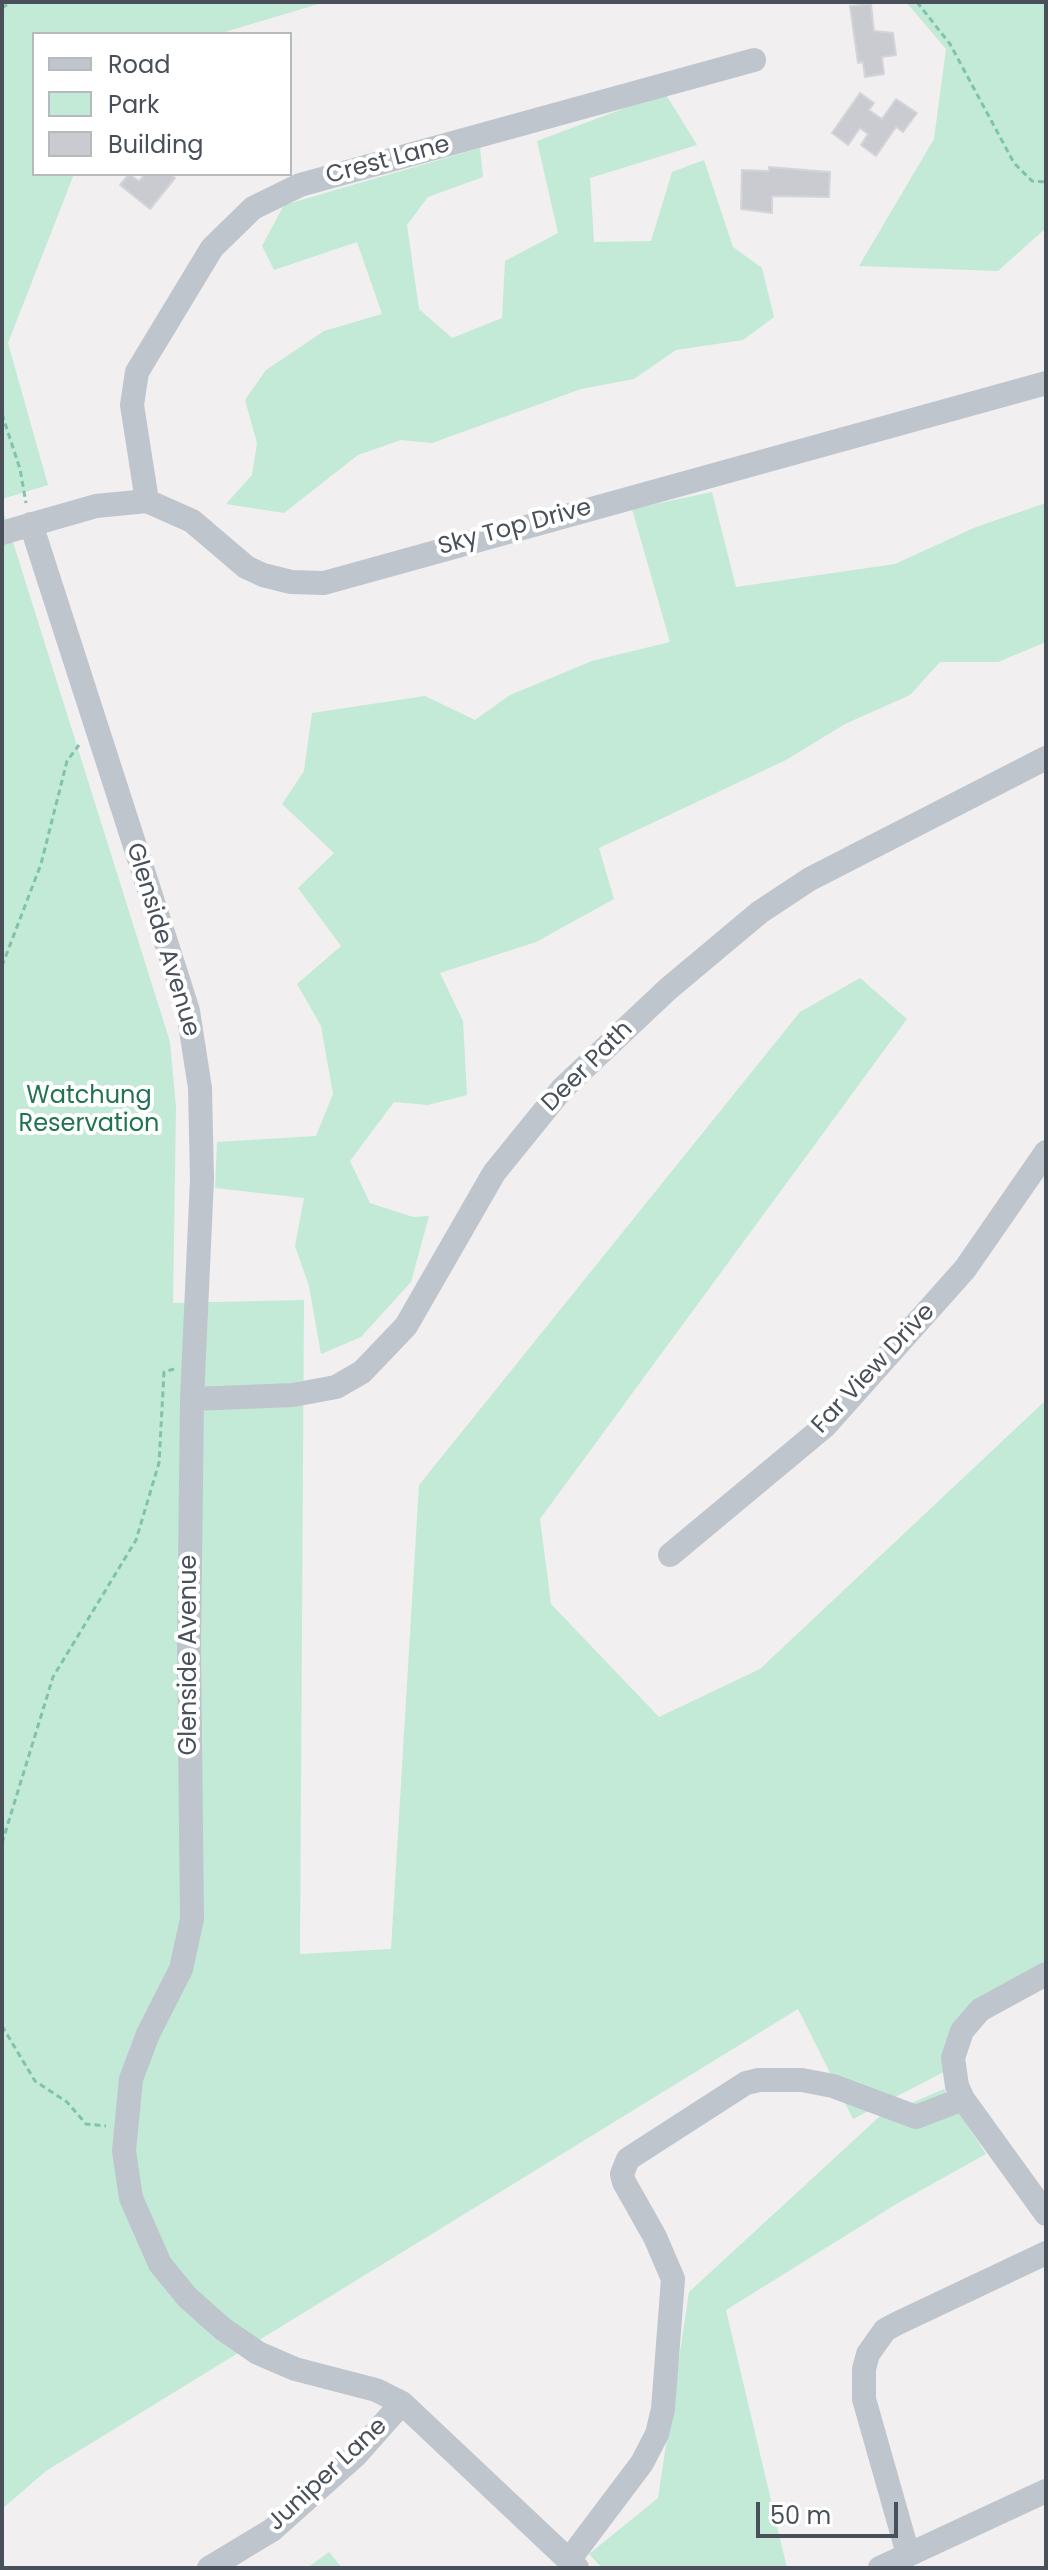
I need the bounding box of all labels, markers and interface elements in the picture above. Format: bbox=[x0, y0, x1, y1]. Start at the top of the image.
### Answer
legend bbox=[32, 32, 292, 176]
text: Road bbox=[108, 48, 170, 81]
text: Park bbox=[108, 88, 159, 121]
text: Building bbox=[108, 128, 204, 161]
street label: Crest Lane bbox=[323, 131, 453, 191]
street label: Sky Top Drive bbox=[435, 494, 595, 562]
street label: Glenside Avenue bbox=[119, 840, 205, 1040]
street label: Deer Path bbox=[537, 1016, 639, 1118]
park label: Watchung Reservation bbox=[19, 1083, 159, 1139]
street label: Far View Drive bbox=[807, 1298, 941, 1440]
street label: Glenside Avenue bbox=[176, 1555, 204, 1755]
street label: Juniper Lane bbox=[262, 2412, 394, 2538]
scale bar bbox=[760, 2486, 902, 2536]
text: 50 m bbox=[770, 2499, 831, 2532]

